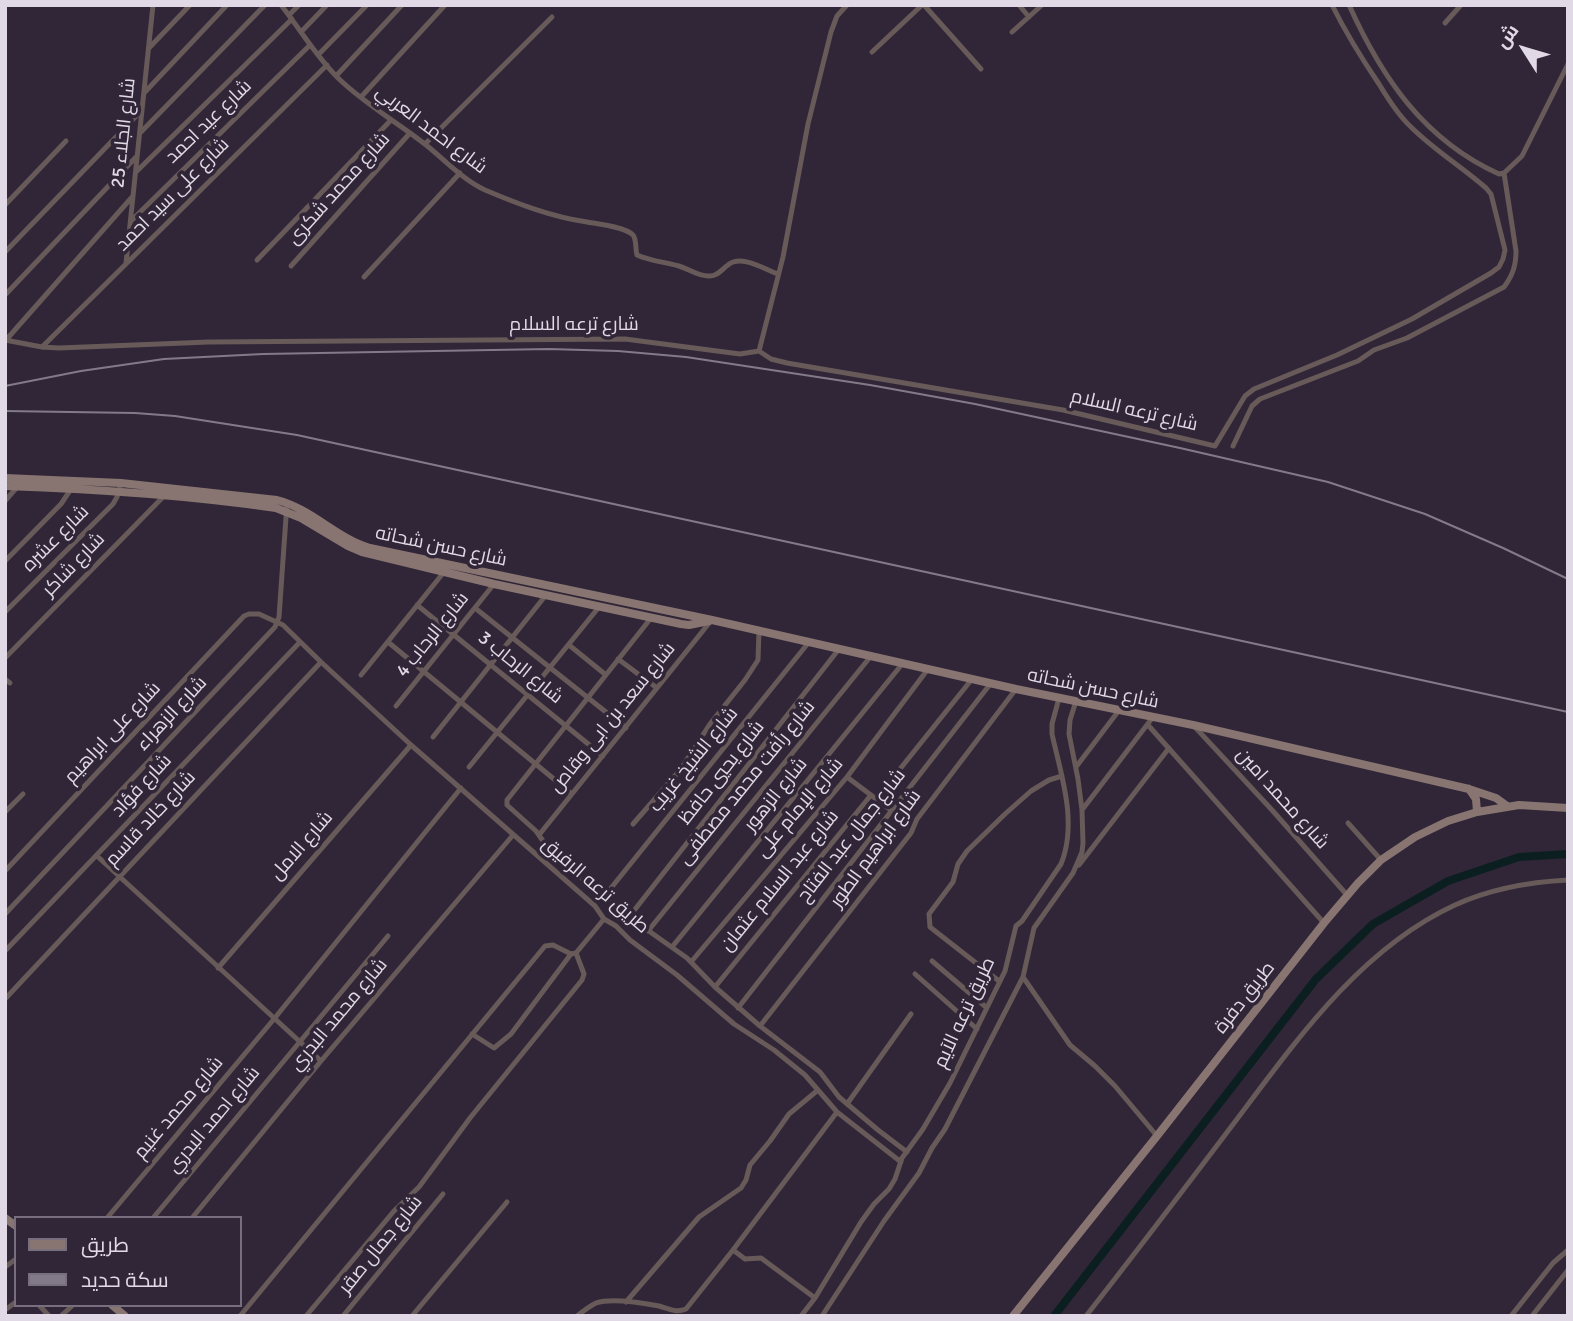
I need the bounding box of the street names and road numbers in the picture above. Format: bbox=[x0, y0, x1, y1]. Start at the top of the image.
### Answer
street label: شارع عيد احمد bbox=[161, 75, 257, 169]
street label: شارع الجلاء 25 bbox=[107, 77, 141, 189]
street label: شارع احمد العربي bbox=[371, 81, 491, 179]
street label: شارع محمد شكرى bbox=[283, 128, 395, 250]
street label: شارع على سيد احمد bbox=[112, 134, 234, 256]
street label: شارع ترعه السلام bbox=[509, 314, 639, 336]
street label: شارع ترعه السلام bbox=[1068, 385, 1200, 437]
street label: شارع عشره bbox=[18, 501, 94, 577]
street label: شارع حسن شحاته bbox=[373, 522, 509, 572]
street label: شارع شاكر bbox=[38, 528, 110, 602]
street label: شارع الرحاب 4 bbox=[392, 588, 474, 682]
street label: شارع الرحاب 3 bbox=[473, 627, 567, 709]
street label: شارع سعد بن ابى وقاص bbox=[545, 638, 681, 798]
street label: شارع حسن شحاته bbox=[1025, 664, 1161, 714]
street label: شارع الزهراء bbox=[132, 672, 212, 756]
street label: شارع على ابراهيم bbox=[60, 677, 166, 789]
street label: شارع رأفت محمد مصطفى bbox=[674, 696, 820, 870]
street label: شارع الشيخ غريب bbox=[645, 703, 743, 817]
street label: شارع يحيي حافظ bbox=[674, 716, 770, 830]
street label: شارع محمد امين bbox=[1231, 744, 1333, 854]
street label: شارع فؤاد bbox=[107, 750, 177, 822]
street label: شارع الإمام على bbox=[752, 753, 848, 863]
street label: شارع الزهور bbox=[739, 754, 813, 836]
street label: شارع جمال عبد الفتاح bbox=[793, 765, 911, 907]
street label: شارع خالد قاسم bbox=[101, 767, 201, 871]
street label: شارع ابراهيم الطور bbox=[826, 786, 926, 912]
street label: شارع عبد السلام عثمان bbox=[716, 806, 844, 956]
street label: شارع الامل bbox=[266, 807, 338, 885]
street label: طريق ترعه الرفيق bbox=[537, 833, 653, 939]
street label: شارع محمد البدري bbox=[285, 954, 393, 1076]
street label: طريق ترعه الآيم bbox=[929, 954, 1001, 1072]
street label: طريق دفرة bbox=[1210, 957, 1280, 1039]
street label: شارع محمد غنيم bbox=[130, 1052, 228, 1164]
street label: شارع احمد البدري bbox=[163, 1062, 265, 1178]
street label: شارع جمال صقر bbox=[334, 1191, 428, 1299]

